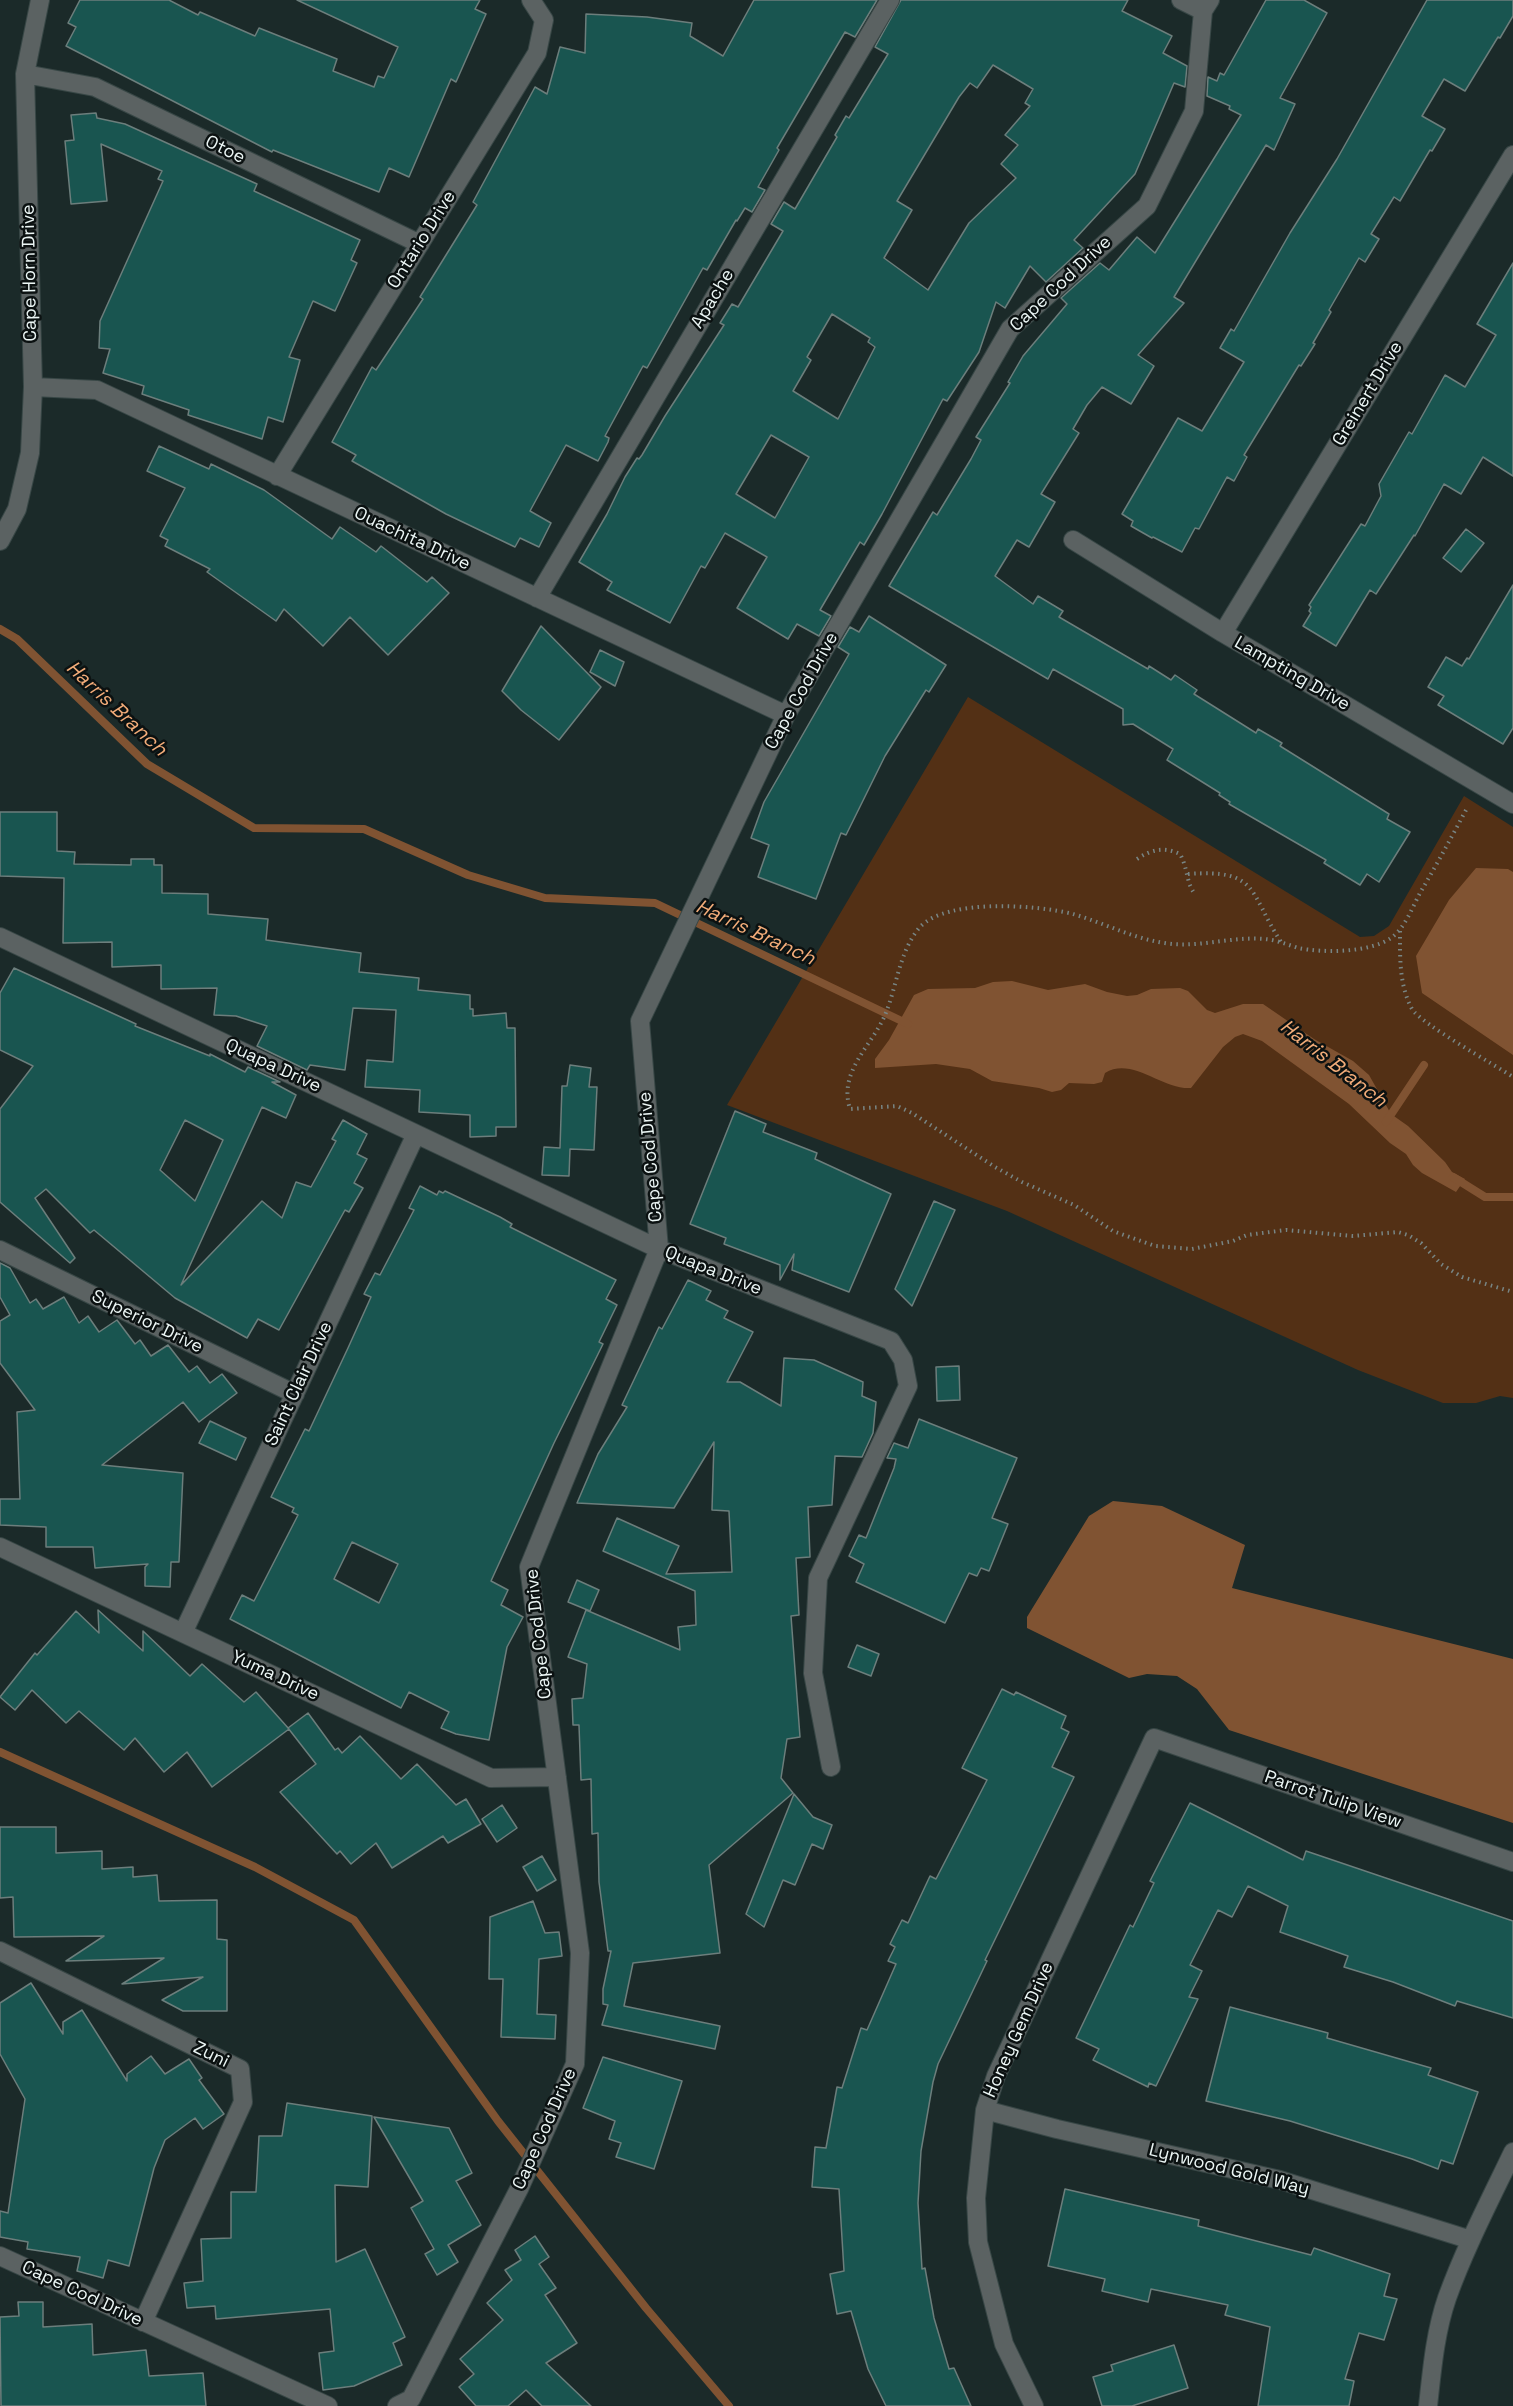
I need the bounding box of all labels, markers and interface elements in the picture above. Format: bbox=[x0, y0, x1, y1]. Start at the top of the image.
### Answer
street label: Otoe bbox=[201, 131, 249, 169]
street label: Ontario Drive bbox=[383, 187, 461, 293]
street label: Cape Horn Drive bbox=[18, 204, 42, 342]
street label: Cape Cod Drive bbox=[1006, 231, 1116, 337]
street label: Apache bbox=[687, 265, 739, 333]
street label: Greinert Drive bbox=[1328, 338, 1408, 450]
street label: Ouachita Drive bbox=[350, 503, 474, 575]
street label: Cape Cod Drive bbox=[761, 629, 843, 753]
street label: Lampting Drive bbox=[1230, 632, 1354, 716]
water label: Harris Branch bbox=[61, 656, 171, 762]
water label: Harris Branch bbox=[692, 895, 818, 971]
water label: Harris Branch bbox=[1275, 1015, 1391, 1113]
street label: Quapa Drive bbox=[222, 1034, 324, 1098]
street label: Cape Cod Drive bbox=[635, 1091, 667, 1223]
street label: Quapa Drive bbox=[661, 1242, 765, 1300]
street label: Superior Drive bbox=[88, 1286, 206, 1358]
street label: Saint Clair Drive bbox=[261, 1318, 337, 1450]
street label: Cape Cod Drive bbox=[521, 1568, 557, 1700]
street label: Yuma Drive bbox=[228, 1646, 322, 1706]
street label: Parrot Tulip View bbox=[1262, 1766, 1404, 1834]
street label: Honey Gem Drive bbox=[979, 1959, 1059, 2101]
street label: Zuni bbox=[190, 2037, 232, 2073]
street label: Cape Cod Drive bbox=[509, 2065, 581, 2193]
street label: Lynwood Gold Way bbox=[1146, 2140, 1312, 2200]
street label: Cape Cod Drive bbox=[18, 2257, 146, 2331]

